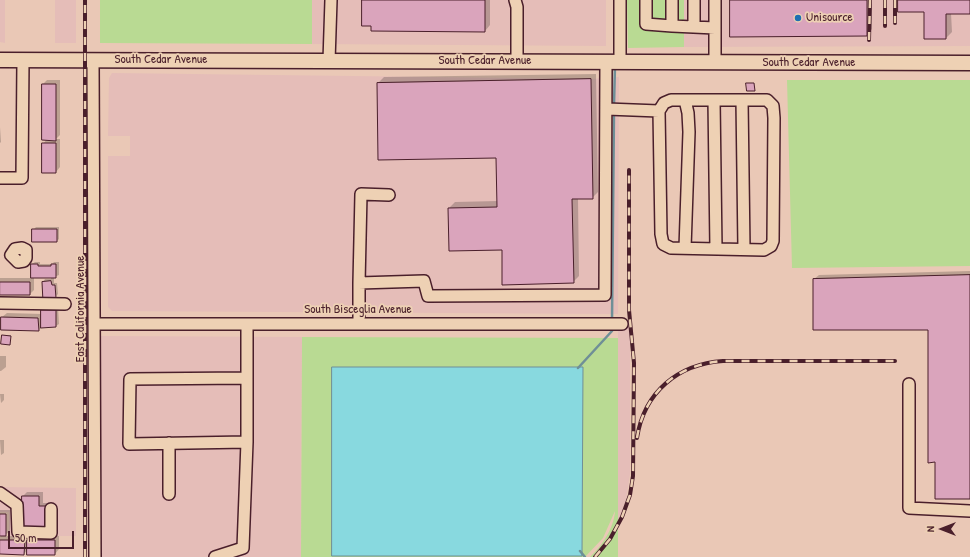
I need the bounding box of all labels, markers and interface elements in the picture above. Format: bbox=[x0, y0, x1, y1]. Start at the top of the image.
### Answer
place label: Unisource bbox=[806, 10, 853, 26]
marker: Unisource bbox=[793, 13, 803, 23]
street label: South Cedar Avenue bbox=[115, 52, 207, 68]
street label: South Cedar Avenue bbox=[439, 53, 531, 69]
street label: South Cedar Avenue bbox=[763, 55, 855, 71]
street label: East California Avenue bbox=[73, 256, 89, 362]
street label: South Bisceglia Avenue bbox=[304, 302, 412, 318]
north arrow bbox=[922, 509, 962, 549]
scale bar bbox=[10, 523, 76, 549]
text: N bbox=[923, 526, 937, 532]
text: 50 m bbox=[15, 529, 36, 546]

